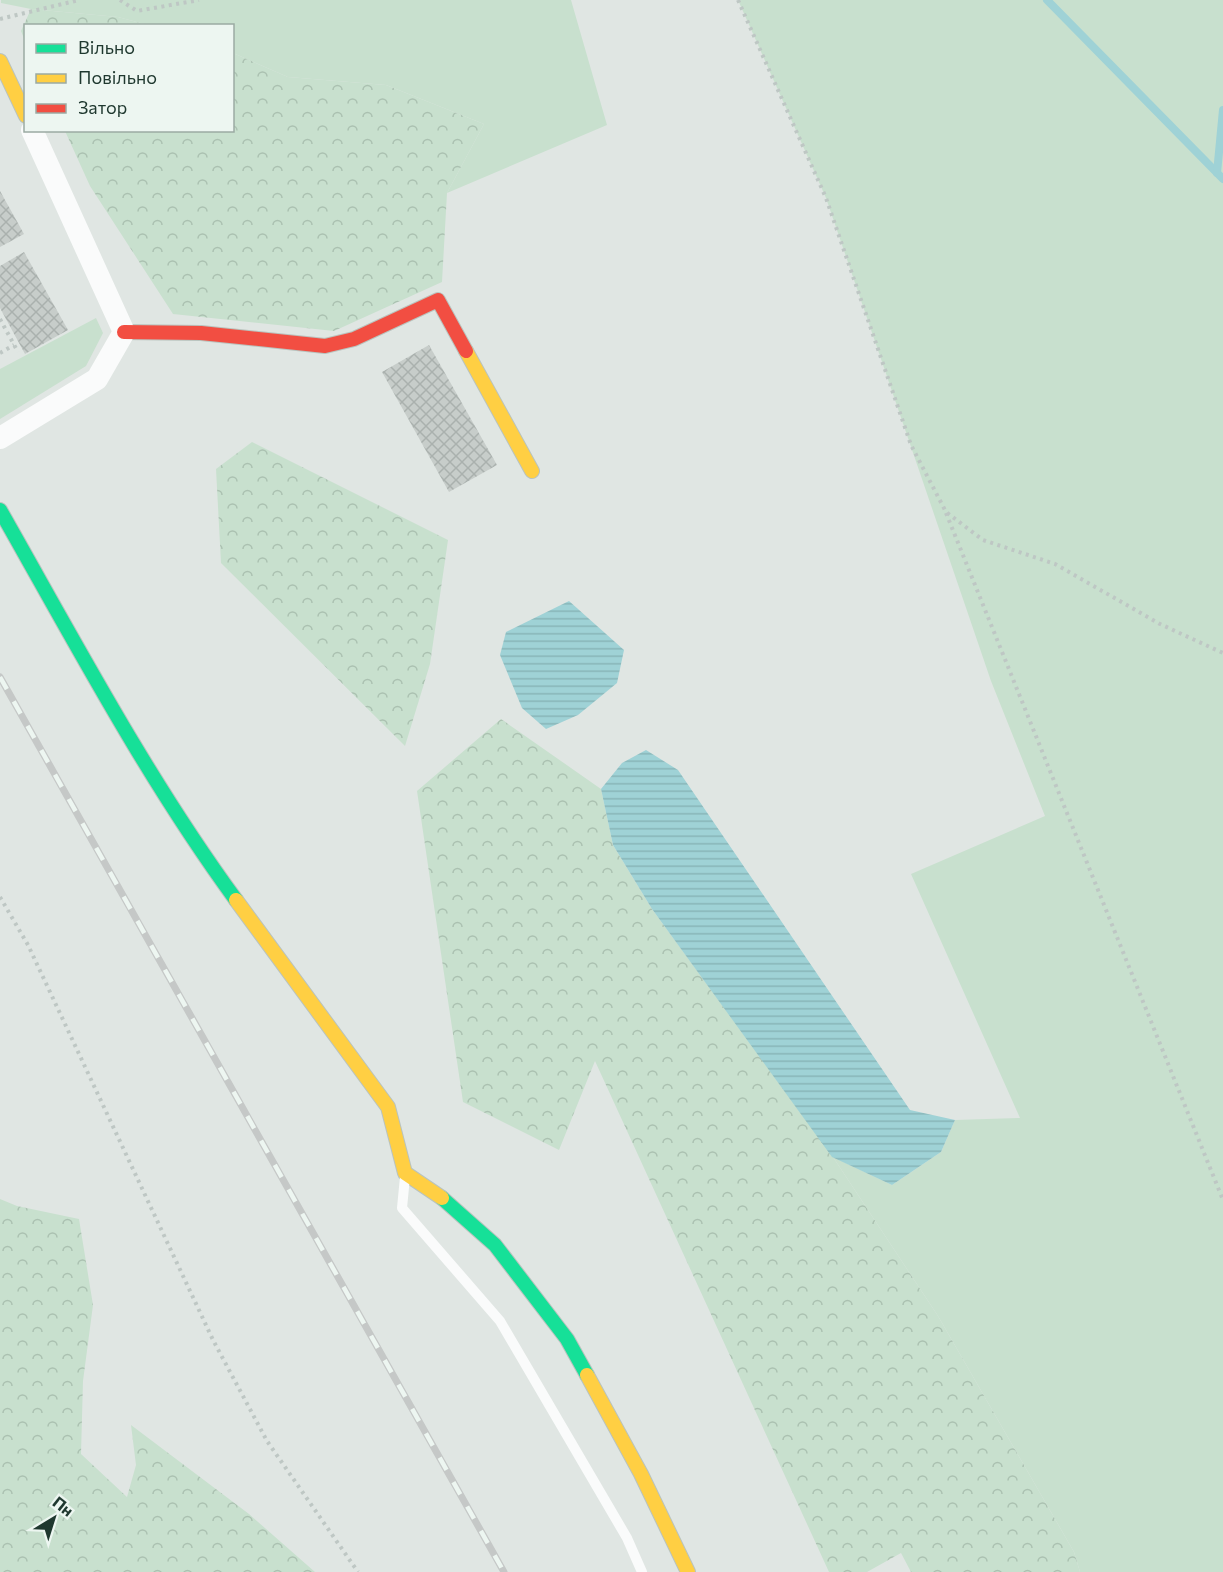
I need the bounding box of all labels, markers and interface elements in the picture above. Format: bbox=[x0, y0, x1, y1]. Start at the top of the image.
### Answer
legend bbox=[24, 24, 234, 132]
text: Вільно bbox=[78, 36, 135, 58]
text: Повільно bbox=[78, 66, 157, 88]
text: Затор bbox=[78, 96, 127, 118]
north arrow bbox=[24, 1488, 84, 1548]
text: Пн bbox=[49, 1492, 78, 1520]

